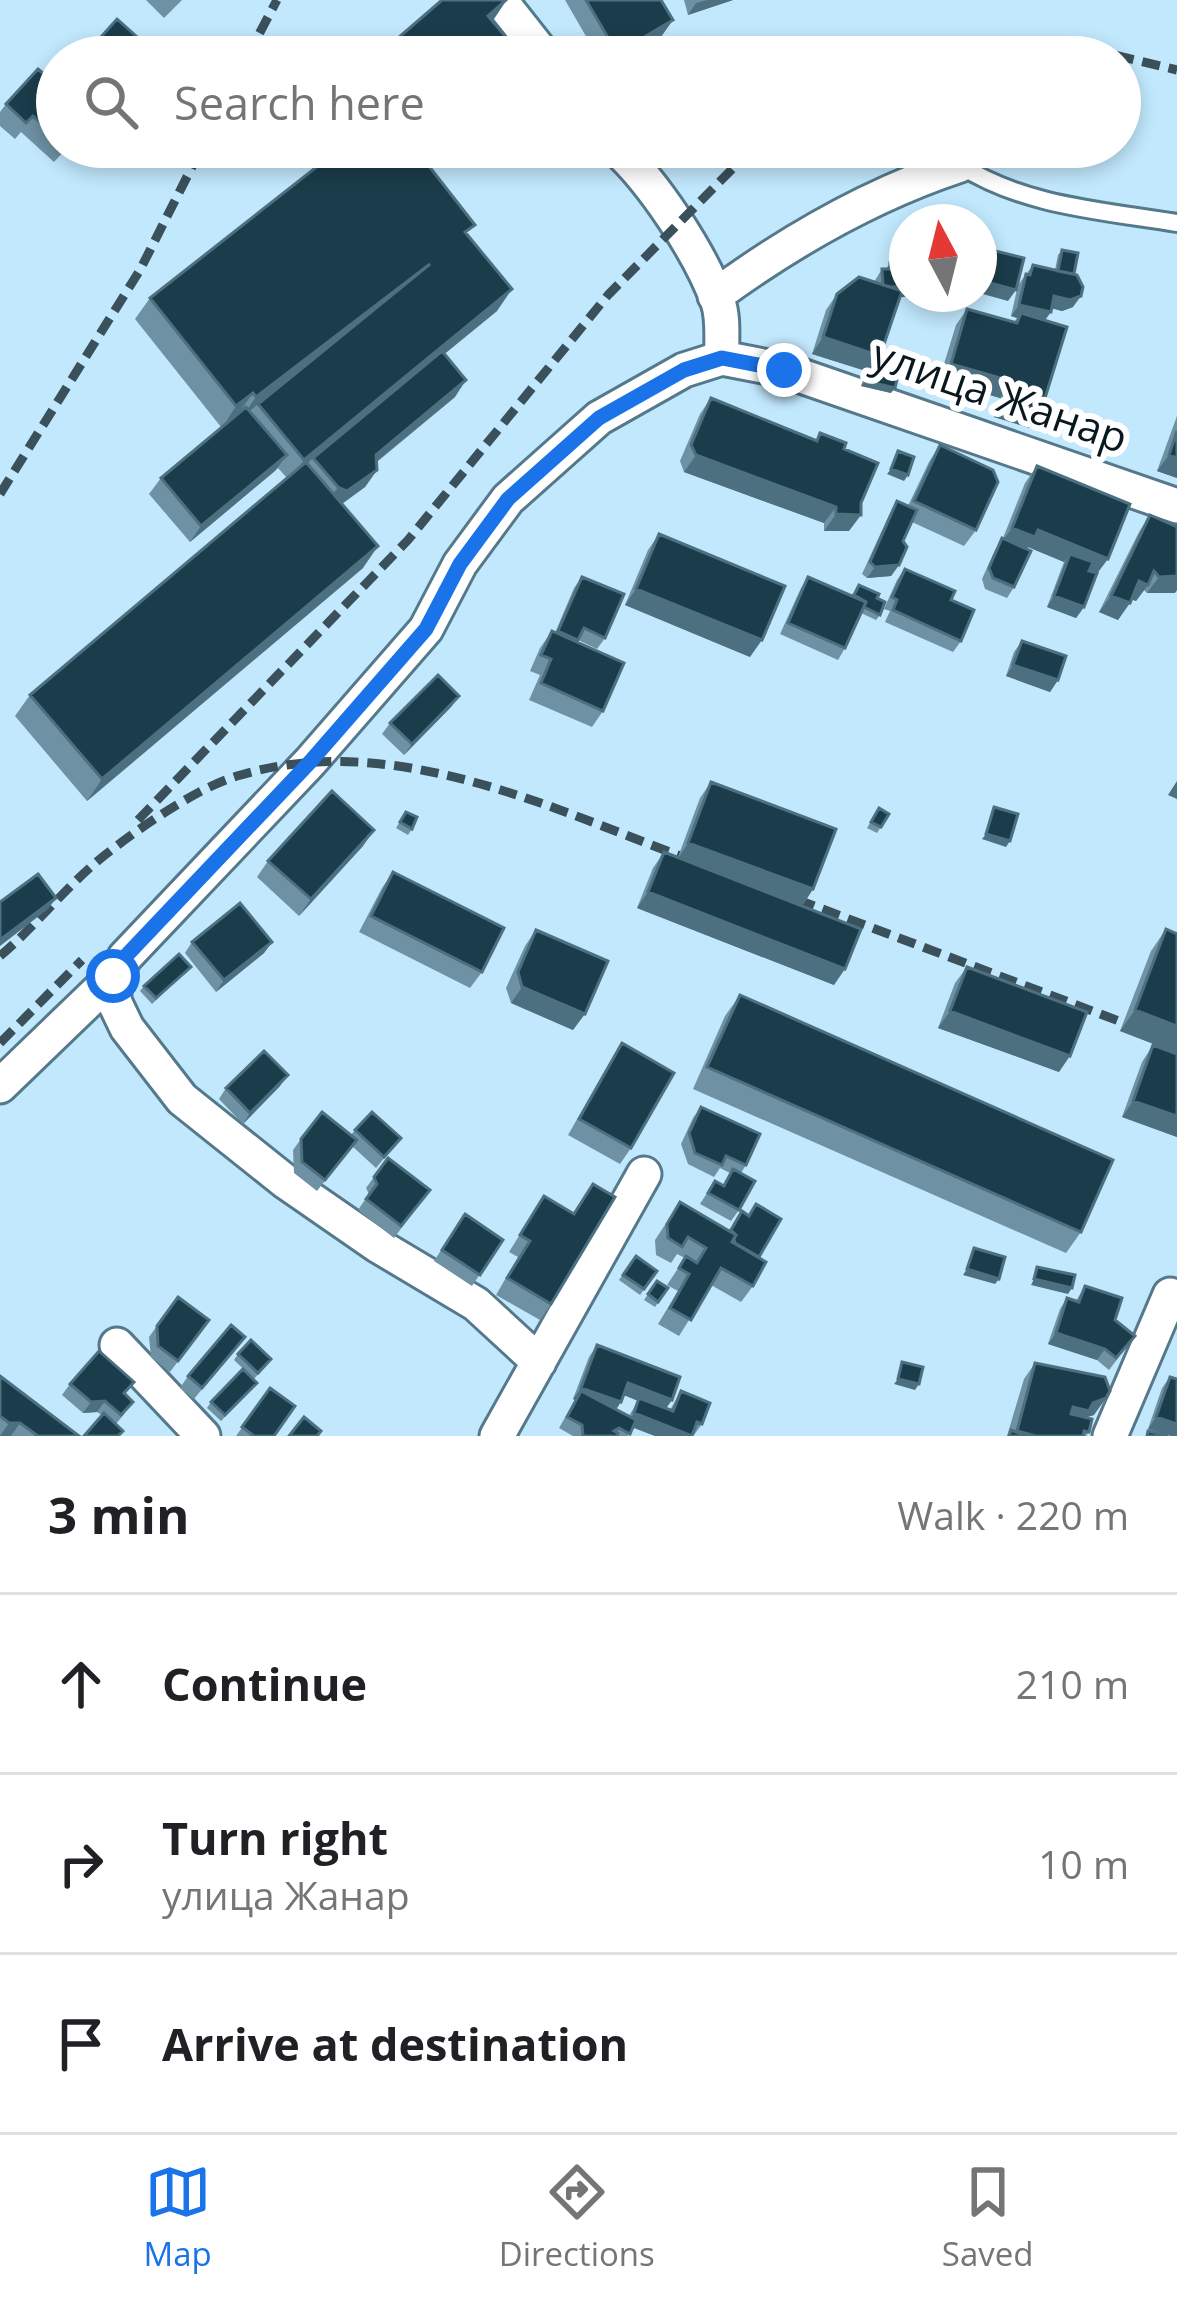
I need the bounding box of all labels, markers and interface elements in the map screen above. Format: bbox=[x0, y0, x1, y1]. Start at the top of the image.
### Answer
search box bbox=[36, 36, 1141, 168]
icon: search bbox=[78, 69, 144, 135]
text: Search here bbox=[174, 72, 425, 133]
north arrow bbox=[889, 204, 997, 312]
street label: улица Жанар bbox=[865, 324, 1136, 465]
route end bbox=[757, 343, 811, 397]
route start bbox=[86, 949, 140, 1003]
text: 3 min bbox=[48, 1479, 190, 1549]
text: Walk · 220 m bbox=[897, 1488, 1129, 1541]
icon: ahead bbox=[48, 1651, 114, 1717]
text: Continue bbox=[162, 1653, 367, 1714]
text: 210 m bbox=[1016, 1657, 1129, 1710]
text: Turn right bbox=[162, 1807, 388, 1868]
icon: right bbox=[48, 1831, 114, 1897]
text: 10 m bbox=[1038, 1837, 1129, 1890]
text: улица Жанар bbox=[162, 1868, 410, 1921]
icon: arrive bbox=[48, 2011, 114, 2077]
text: Arrive at destination bbox=[162, 2013, 628, 2074]
tab: Map bbox=[144, 2159, 212, 2276]
tab: Directions bbox=[499, 2159, 655, 2276]
tab: Saved bbox=[942, 2159, 1033, 2276]

